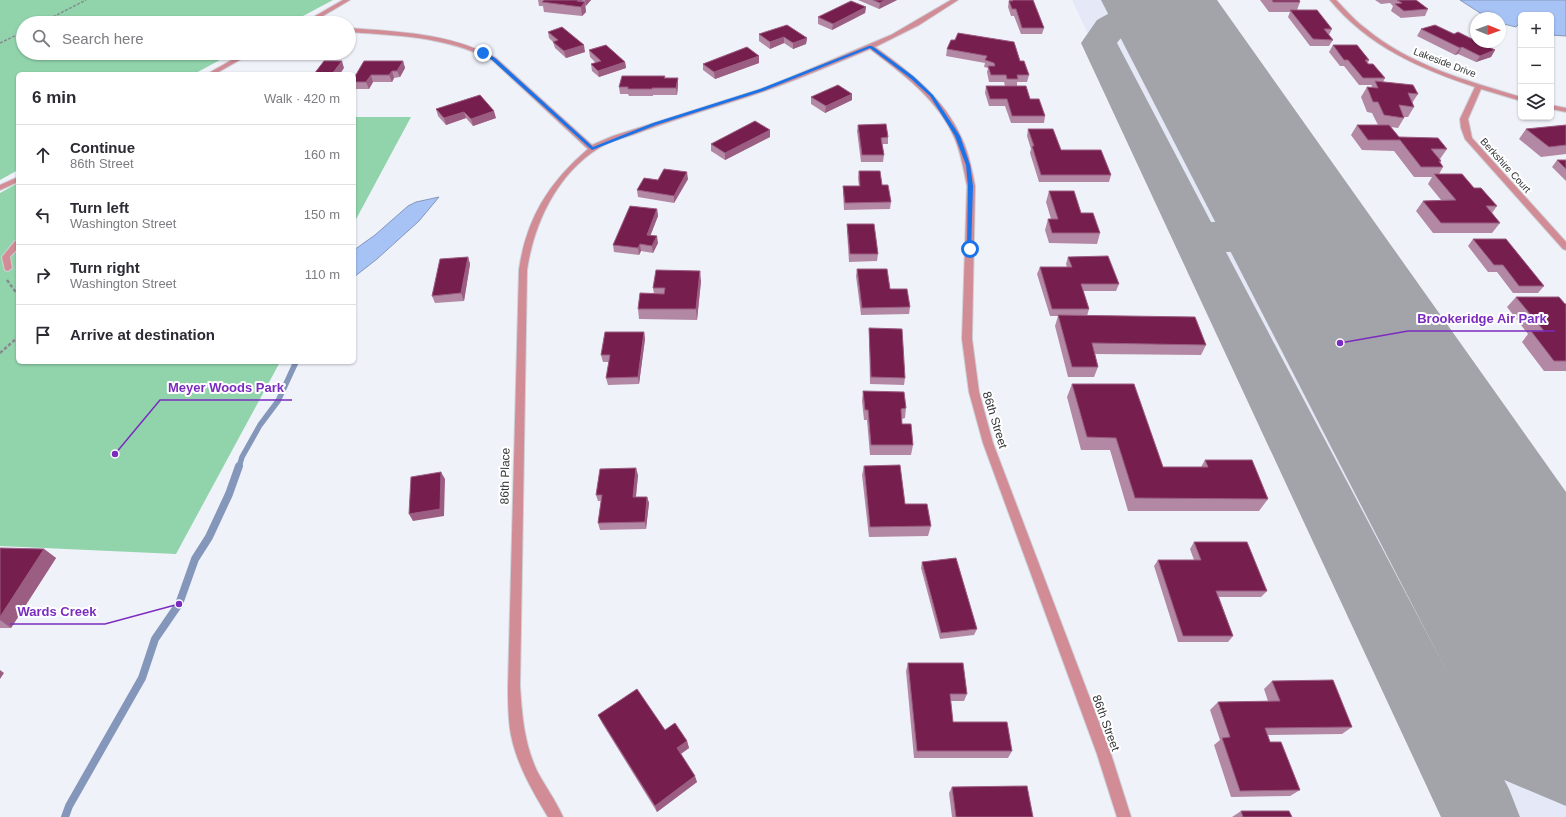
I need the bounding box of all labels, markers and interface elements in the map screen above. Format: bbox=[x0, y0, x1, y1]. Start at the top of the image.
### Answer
north arrow bbox=[1470, 12, 1506, 48]
map controls bbox=[1518, 12, 1554, 120]
button: + bbox=[1518, 12, 1554, 48]
search box bbox=[16, 16, 356, 60]
icon: search bbox=[30, 27, 52, 49]
text: Search here bbox=[62, 30, 144, 47]
route end bbox=[474, 44, 492, 62]
street label: Lakeside Drive bbox=[1412, 45, 1478, 80]
button: − bbox=[1518, 48, 1554, 84]
button: layers bbox=[1518, 84, 1554, 120]
text: 6 min bbox=[32, 88, 76, 107]
text: Walk · 420 m bbox=[264, 91, 340, 106]
street label: Berkshire Court bbox=[1478, 136, 1533, 195]
text: Continue bbox=[70, 139, 135, 156]
icon: ahead bbox=[32, 144, 54, 166]
text: 160 m bbox=[304, 147, 340, 162]
text: 86th Street bbox=[70, 156, 134, 171]
text: Turn left bbox=[70, 199, 129, 216]
icon: left bbox=[32, 204, 54, 226]
text: 150 m bbox=[304, 207, 340, 222]
text: Washington Street bbox=[70, 216, 176, 231]
route start bbox=[961, 240, 979, 258]
text: Turn right bbox=[70, 259, 140, 276]
icon: right bbox=[32, 264, 54, 286]
text: 110 m bbox=[305, 267, 340, 282]
text: Washington Street bbox=[70, 276, 176, 291]
callout: Brookeridge Air Park bbox=[1408, 306, 1555, 331]
text: Brookeridge Air Park bbox=[1417, 311, 1548, 326]
icon: arrive bbox=[32, 324, 54, 346]
text: Arrive at destination bbox=[70, 326, 215, 343]
callout: Meyer Woods Park bbox=[160, 375, 292, 400]
text: Meyer Woods Park bbox=[168, 380, 285, 395]
street label: 86th Street bbox=[980, 390, 1010, 451]
street label: 86th Place bbox=[498, 447, 512, 504]
callout: Wards Creek bbox=[10, 599, 105, 624]
text: Wards Creek bbox=[18, 604, 97, 619]
street label: 86th Street bbox=[1089, 693, 1123, 754]

